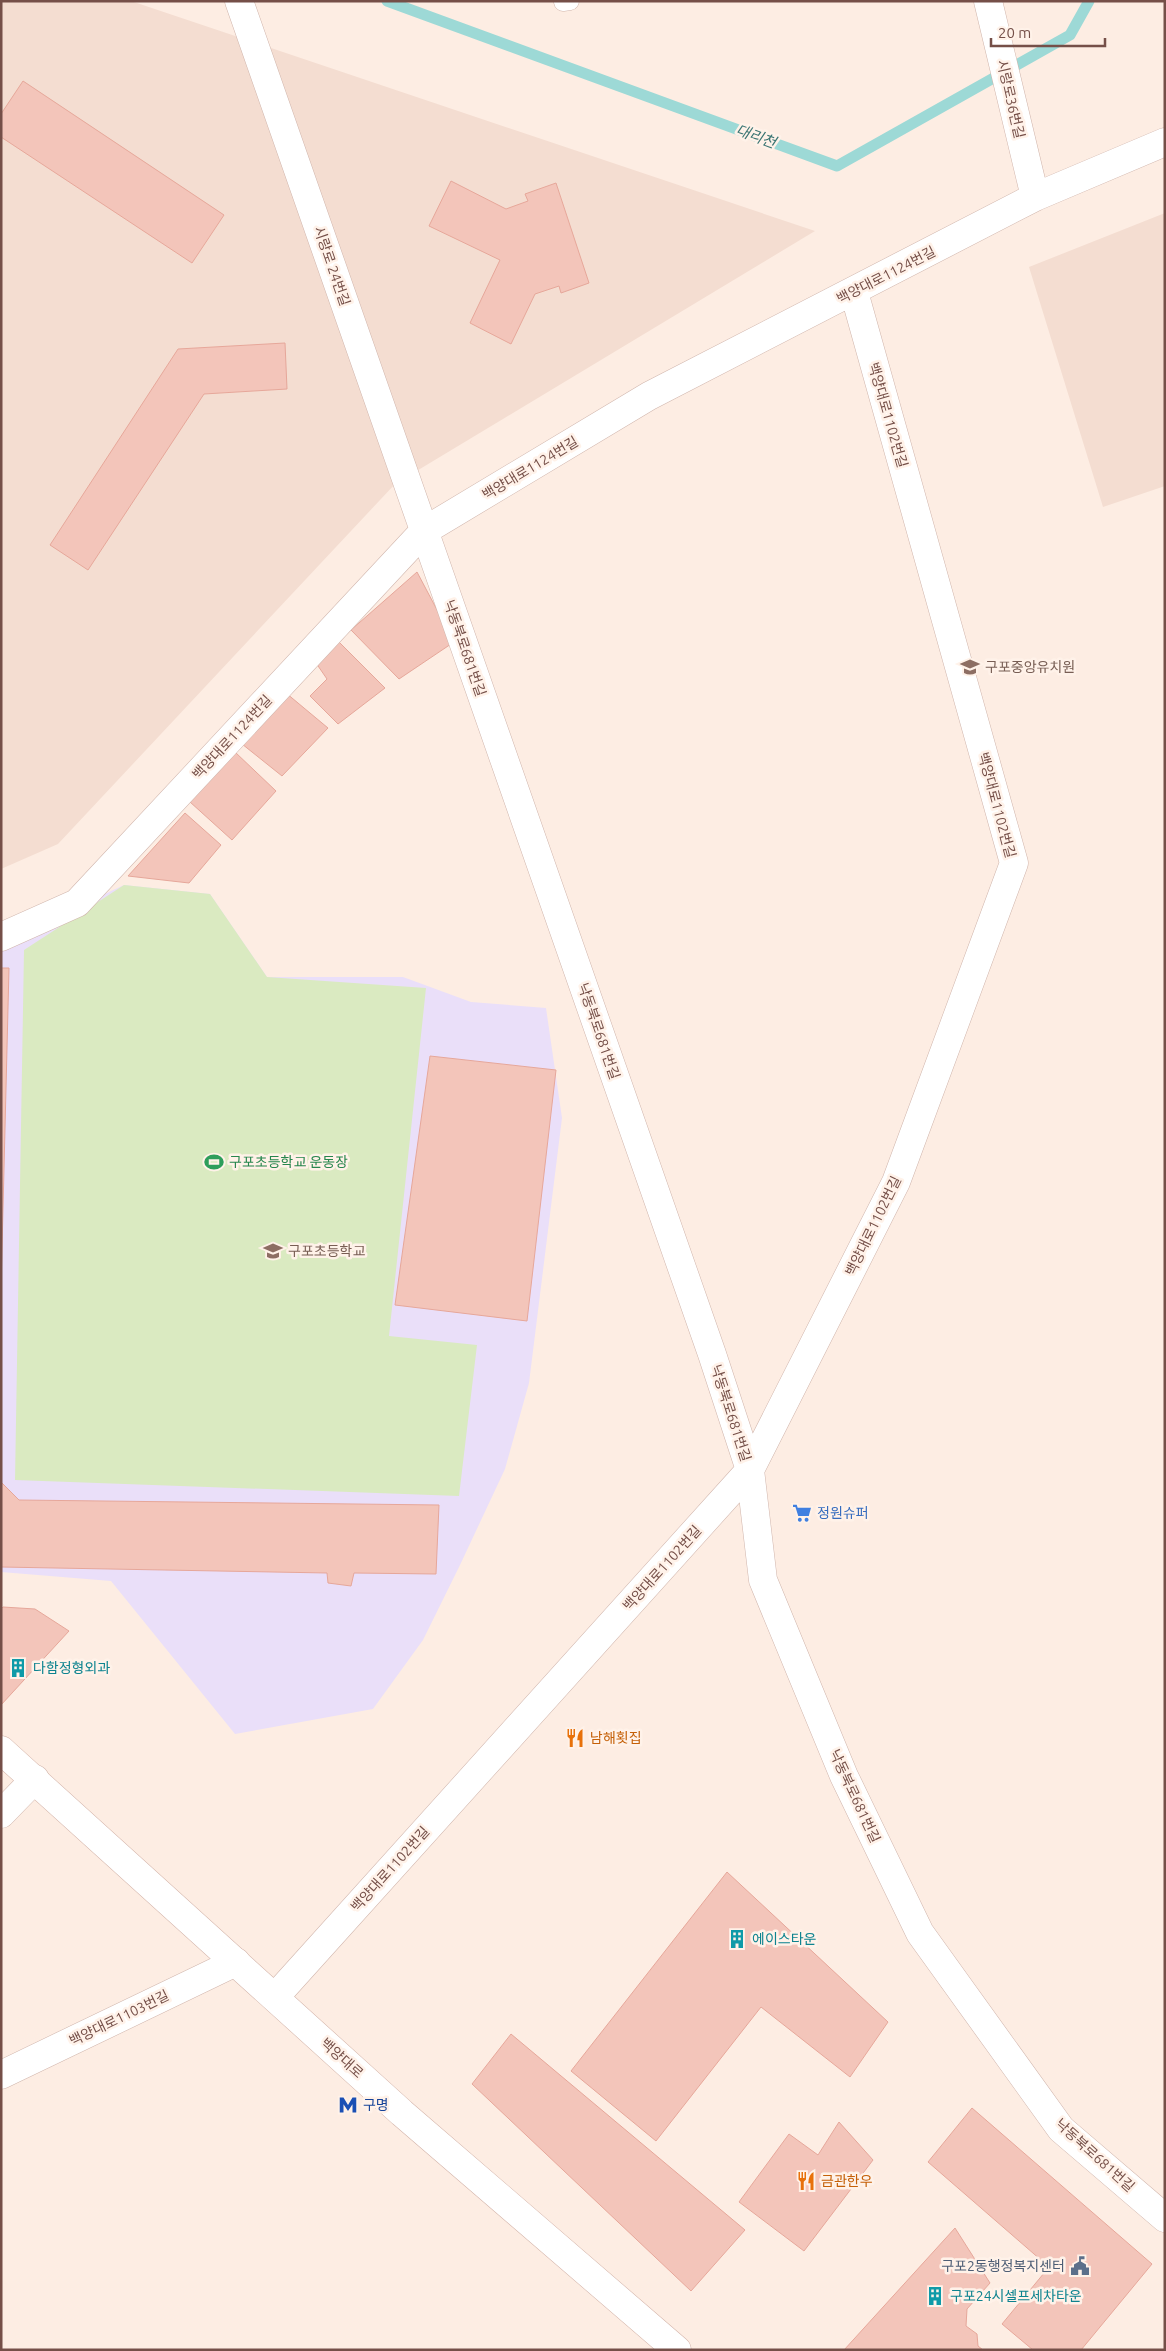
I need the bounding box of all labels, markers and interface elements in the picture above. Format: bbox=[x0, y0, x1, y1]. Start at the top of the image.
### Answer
scale bar bbox=[991, 15, 1105, 47]
text: 20 m bbox=[998, 24, 1031, 41]
street label: 시랑로36번길 bbox=[994, 58, 1028, 140]
water label: 대리천 bbox=[734, 121, 780, 152]
street label: 시랑로 24번길 bbox=[311, 224, 353, 308]
street label: 백양대로1124번길 bbox=[834, 243, 938, 307]
street label: 백양대로1102번길 bbox=[865, 360, 911, 470]
street label: 백양대로1124번길 bbox=[479, 433, 581, 503]
street label: 낙동북로681번길 bbox=[441, 598, 489, 698]
school or university icon: 구포중앙유치원 bbox=[959, 656, 981, 678]
place label: 구포중앙유치원 bbox=[985, 659, 1075, 675]
street label: 백양대로1124번길 bbox=[189, 692, 275, 782]
street label: 백양대로1102번길 bbox=[975, 750, 1019, 860]
street label: 낙동북로681번길 bbox=[575, 981, 623, 1081]
sports icon: 구포초등학교 운동장 bbox=[203, 1151, 225, 1173]
place label: 구포초등학교 운동장 bbox=[229, 1154, 348, 1170]
street label: 백양대로1102번길 bbox=[842, 1174, 904, 1278]
school or university icon: 구포초등학교 bbox=[262, 1240, 284, 1262]
place label: 구포초등학교 bbox=[288, 1243, 365, 1259]
street label: 낙동북로681번길 bbox=[708, 1363, 754, 1463]
supermarket icon: 정원슈퍼 bbox=[791, 1502, 813, 1524]
place label: 정원슈퍼 bbox=[817, 1505, 869, 1521]
street label: 백양대로1102번길 bbox=[620, 1522, 704, 1614]
building icon: 다함정형외과 bbox=[7, 1657, 29, 1679]
place label: 다함정형외과 bbox=[33, 1660, 110, 1676]
restaurant icon: 남해횟집 bbox=[564, 1727, 586, 1749]
place label: 남해횟집 bbox=[590, 1730, 642, 1746]
street label: 낙동북로681번길 bbox=[826, 1747, 884, 1845]
street label: 백양대로1102번길 bbox=[348, 1823, 432, 1915]
building icon: 에이스타운 bbox=[726, 1928, 748, 1950]
place label: 에이스타운 bbox=[752, 1931, 817, 1947]
street label: 백양대로1103번길 bbox=[67, 1987, 171, 2049]
street label: 백양대로 bbox=[317, 2035, 367, 2081]
metro station icon: 구명 bbox=[337, 2094, 359, 2116]
place label: 구명 bbox=[363, 2097, 389, 2113]
street label: 낙동북로681번길 bbox=[1052, 2115, 1138, 2195]
restaurant icon: 금관한우 bbox=[795, 2170, 817, 2192]
place label: 금관한우 bbox=[821, 2173, 873, 2189]
public building icon: 구포2동행정복지센터 bbox=[1069, 2255, 1091, 2277]
place label: 구포2동행정복지센터 bbox=[941, 2258, 1065, 2274]
building icon: 구포24시셀프세차타운 bbox=[924, 2285, 946, 2307]
place label: 구포24시셀프세차타운 bbox=[950, 2288, 1082, 2304]

